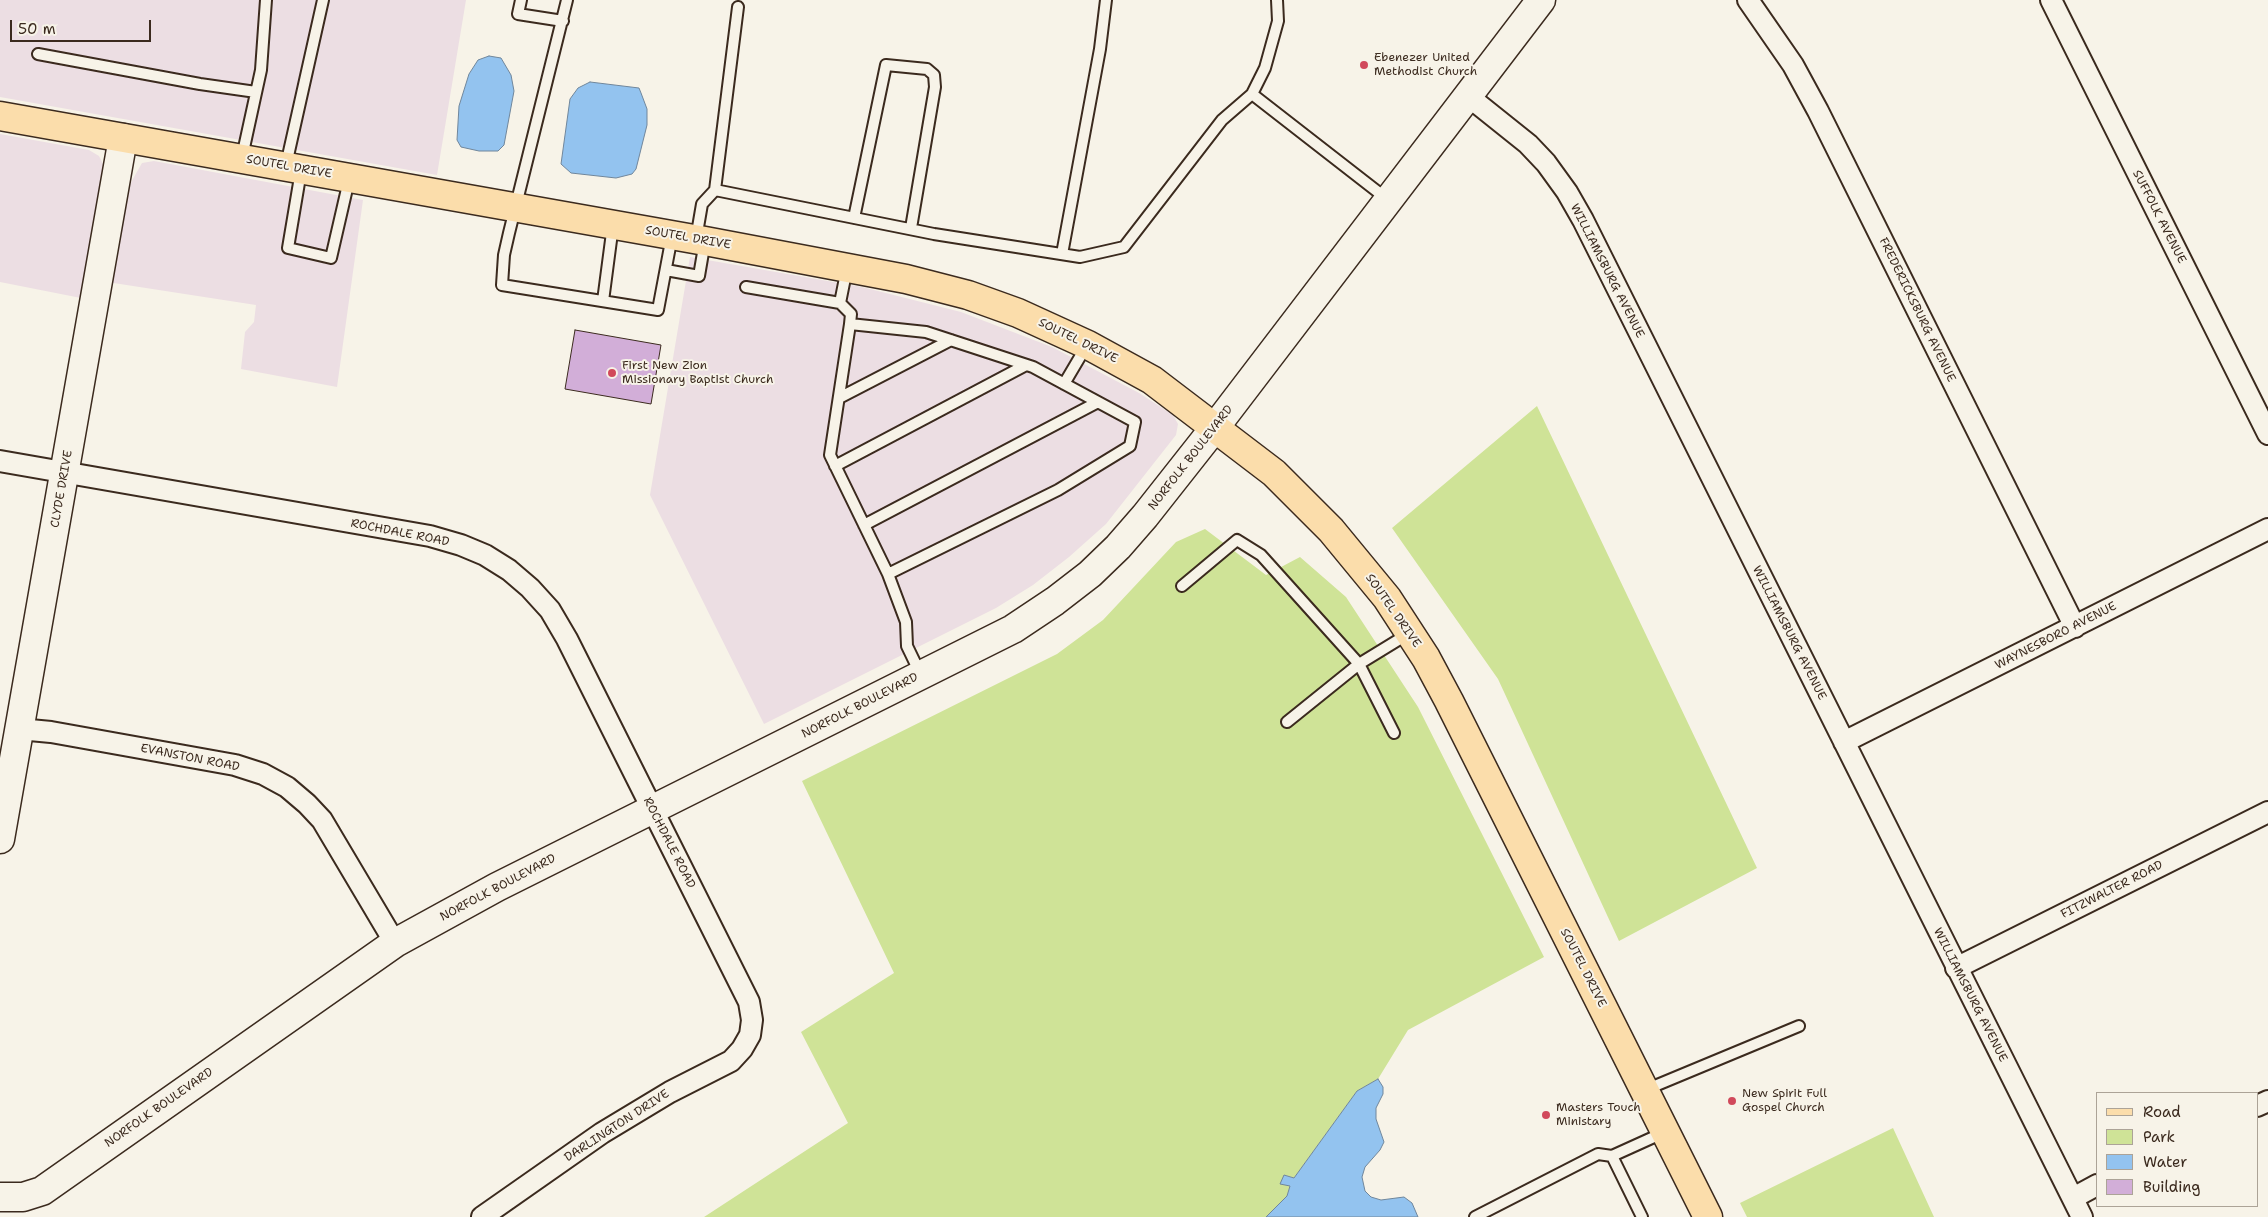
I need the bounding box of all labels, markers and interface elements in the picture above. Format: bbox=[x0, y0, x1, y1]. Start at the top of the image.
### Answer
scale bar bbox=[12, 10, 154, 42]
text: 50 m bbox=[18, 19, 56, 39]
place label: Ebenezer United Methodist Church bbox=[1374, 51, 1477, 79]
marker: Ebenezer United Methodist Church bbox=[1358, 59, 1370, 71]
street label: SOUTEL DRIVE bbox=[245, 152, 333, 182]
street label: SUFFOLK AVENUE bbox=[2129, 168, 2189, 266]
street label: WILLIAMSBURG AVENUE bbox=[1567, 201, 1647, 341]
street label: SOUTEL DRIVE bbox=[644, 223, 732, 253]
street label: FREDERICKSBURG AVENUE bbox=[1876, 235, 1958, 385]
street label: SOUTEL DRIVE bbox=[1036, 316, 1120, 366]
place label: First New Zion Missionary Baptist Church bbox=[622, 359, 773, 387]
marker: First New Zion Missionary Baptist Church bbox=[606, 367, 618, 379]
street label: NORFOLK BOULEVARD bbox=[1146, 403, 1236, 513]
street label: CLYDE DRIVE bbox=[48, 449, 76, 529]
street label: ROCHDALE ROAD bbox=[349, 516, 451, 550]
street label: WILLIAMSBURG AVENUE bbox=[1749, 563, 1829, 703]
street label: SOUTEL DRIVE bbox=[1362, 571, 1424, 651]
street label: WAYNESBORO AVENUE bbox=[1993, 599, 2119, 673]
street label: NORFOLK BOULEVARD bbox=[799, 670, 921, 742]
street label: EVANSTON ROAD bbox=[139, 741, 241, 775]
street label: ROCHDALE ROAD bbox=[640, 795, 698, 891]
street label: NORFOLK BOULEVARD bbox=[438, 851, 558, 925]
street label: FITZWALTER ROAD bbox=[2059, 858, 2165, 922]
street label: WILLIAMSBURG AVENUE bbox=[1930, 925, 2010, 1065]
street label: SOUTEL DRIVE bbox=[1557, 926, 1609, 1010]
street label: NORFOLK BOULEVARD bbox=[102, 1065, 216, 1151]
street label: DARLINGTON DRIVE bbox=[562, 1087, 672, 1165]
place label: New Spirit Full Gospel Church bbox=[1742, 1087, 1827, 1115]
legend bbox=[2096, 1092, 2258, 1207]
marker: New Spirit Full Gospel Church bbox=[1726, 1095, 1738, 1107]
place label: Masters Touch Ministary bbox=[1556, 1101, 1641, 1129]
text: Road bbox=[2143, 1102, 2181, 1122]
marker: Masters Touch Ministary bbox=[1540, 1109, 1552, 1121]
text: Park bbox=[2143, 1127, 2175, 1147]
text: Water bbox=[2143, 1152, 2187, 1172]
text: Building bbox=[2143, 1177, 2200, 1197]

